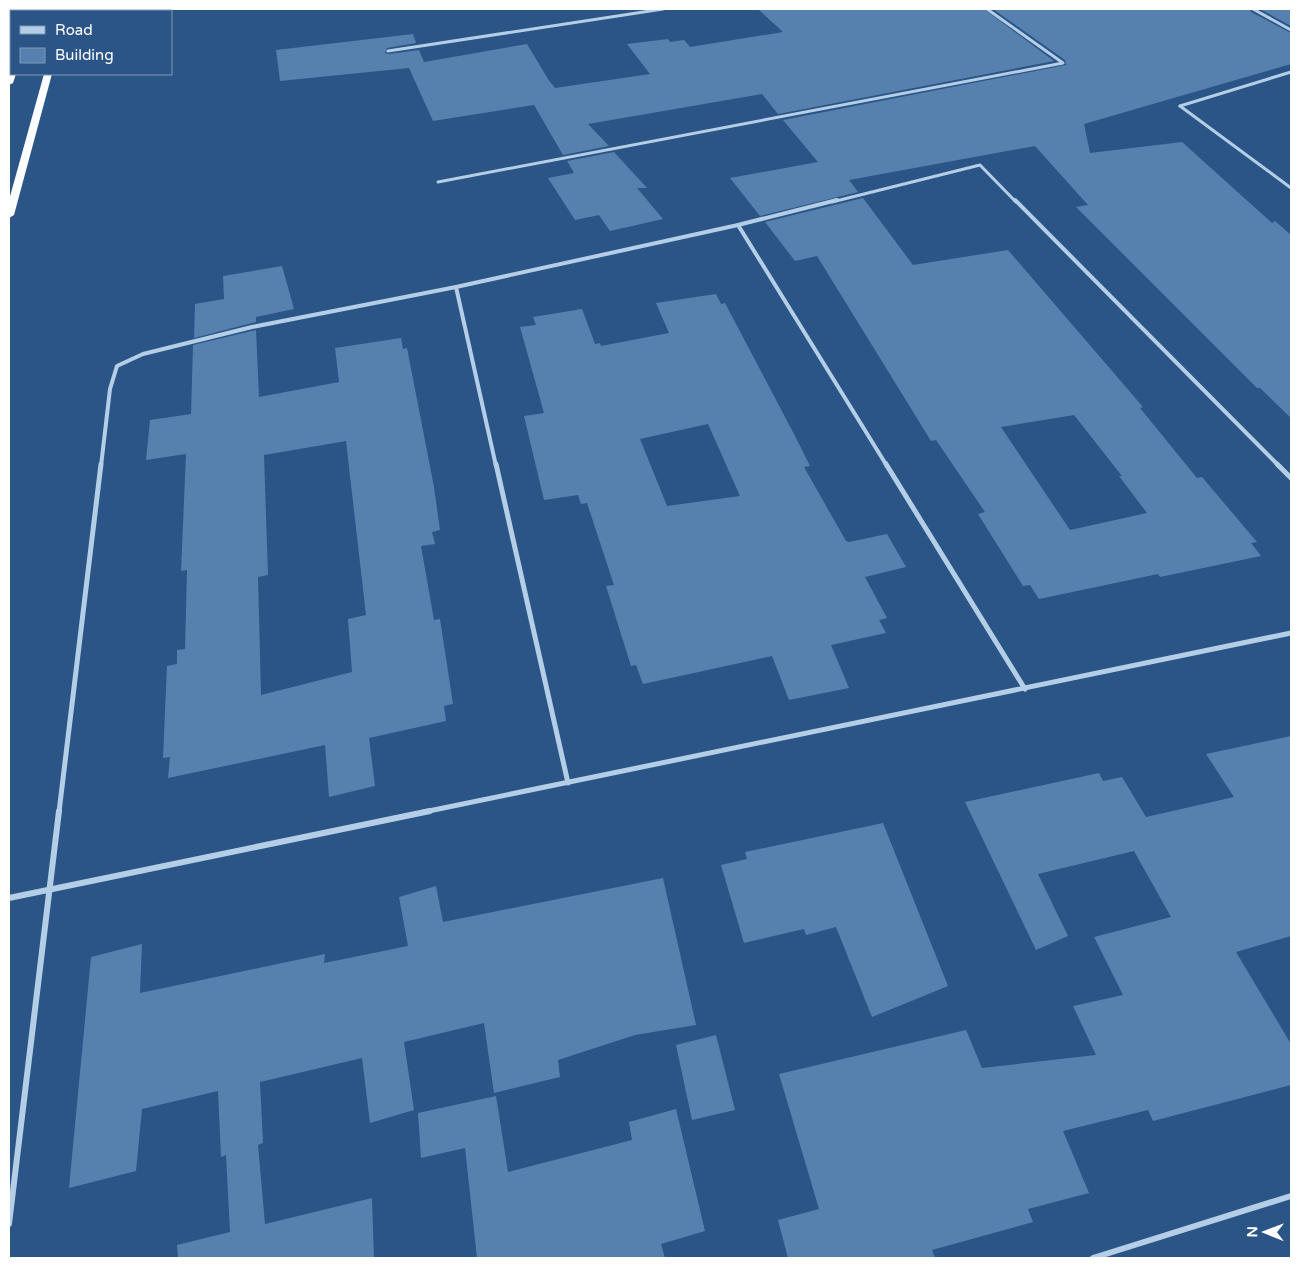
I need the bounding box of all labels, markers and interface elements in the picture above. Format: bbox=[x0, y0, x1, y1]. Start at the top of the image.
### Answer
legend bbox=[10, 10, 172, 75]
text: Road bbox=[55, 21, 93, 39]
text: Building bbox=[55, 46, 114, 64]
north arrow bbox=[1240, 1207, 1290, 1257]
text: N bbox=[1244, 1226, 1261, 1238]

